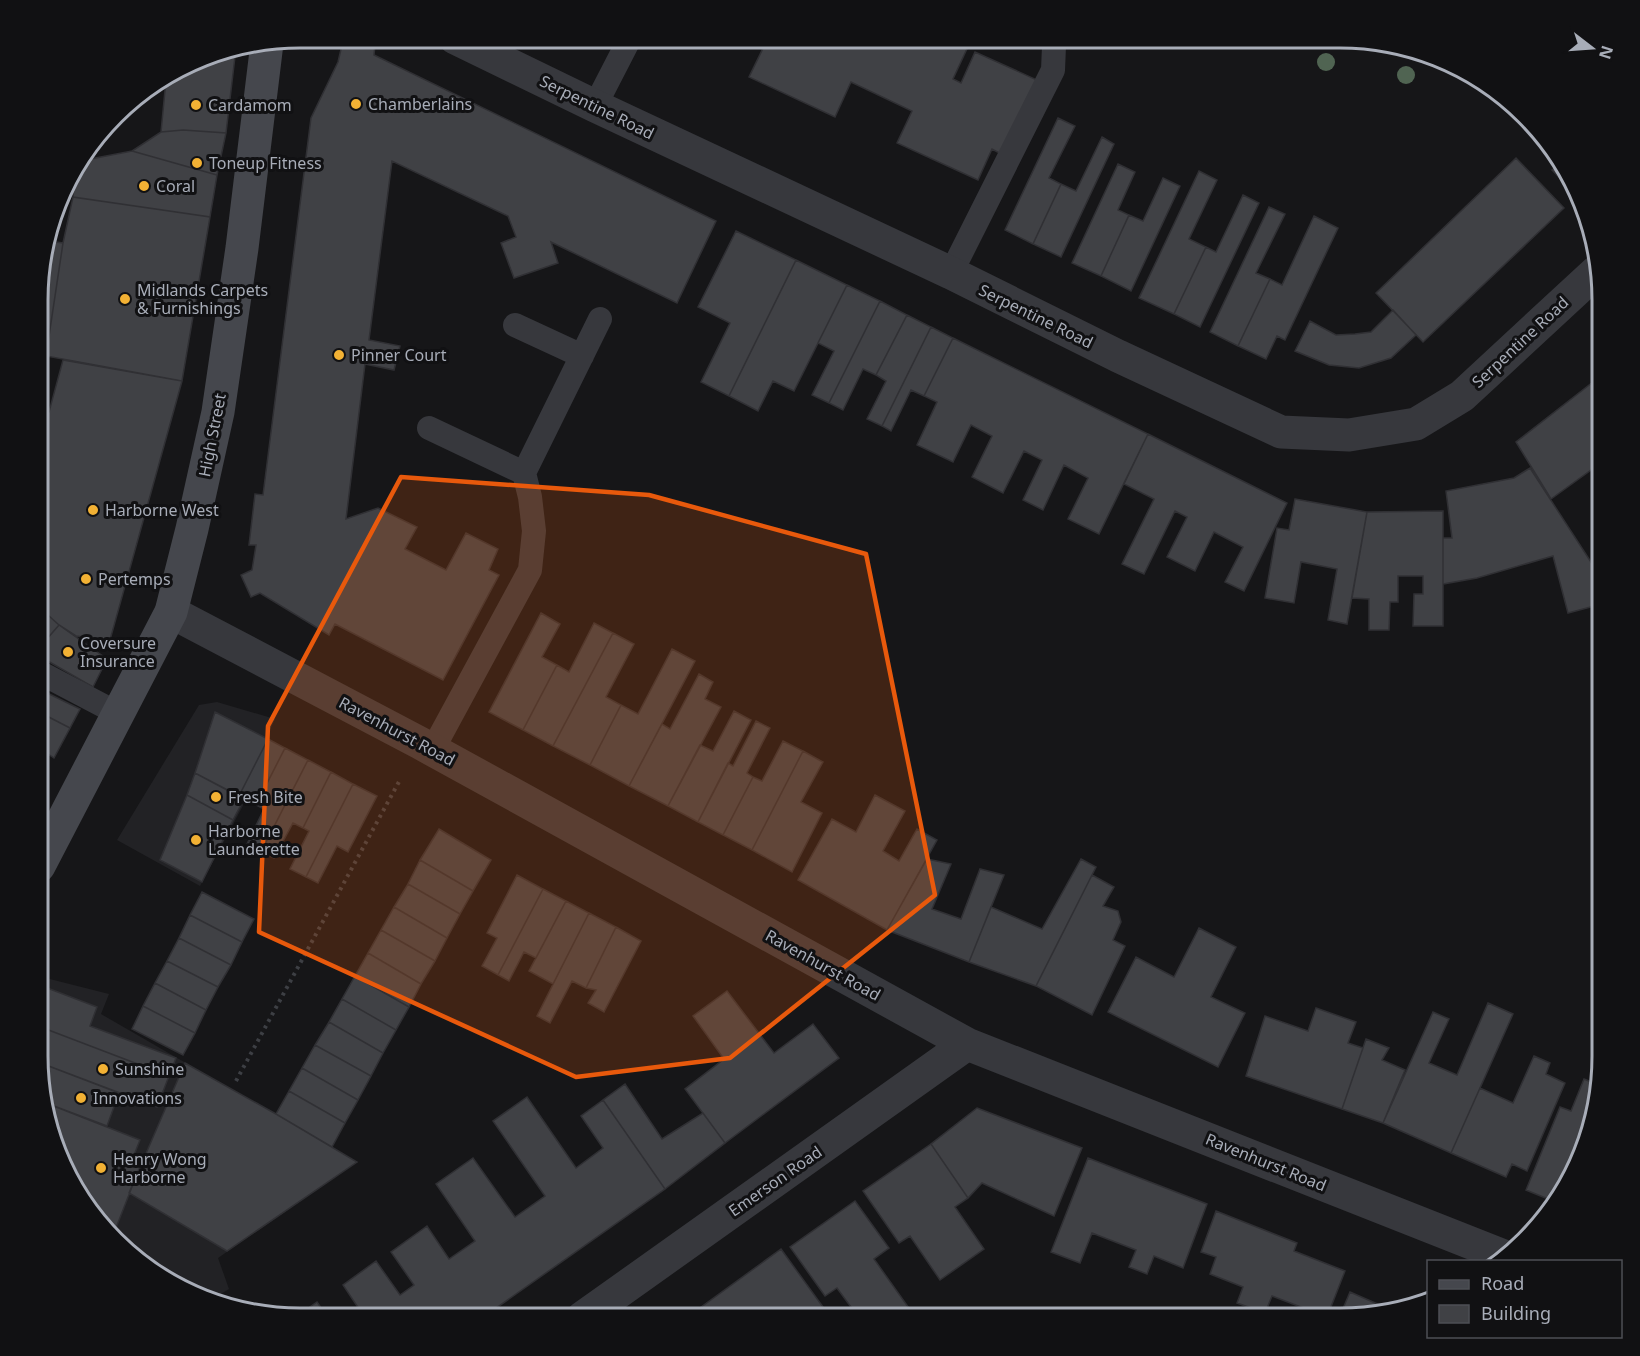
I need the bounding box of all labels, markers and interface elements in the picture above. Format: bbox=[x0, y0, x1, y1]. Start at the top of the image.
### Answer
north arrow bbox=[1562, 18, 1622, 78]
text: N bbox=[1594, 43, 1619, 62]
street label: Serpentine Road bbox=[536, 70, 658, 144]
place label: Chamberlains bbox=[368, 93, 472, 115]
place label: Cardamom bbox=[208, 94, 292, 116]
marker: Chamberlains bbox=[349, 97, 363, 111]
marker: Cardamom bbox=[189, 98, 203, 112]
place label: Toneup Fitness bbox=[209, 152, 322, 174]
marker: Toneup Fitness bbox=[190, 156, 204, 170]
place label: Coral bbox=[156, 175, 195, 197]
marker: Coral bbox=[137, 179, 151, 193]
place label: Midlands Carpets & Furnishings bbox=[137, 279, 268, 319]
street label: Serpentine Road bbox=[975, 279, 1097, 353]
street label: Serpentine Road bbox=[1467, 291, 1573, 393]
marker: Midlands Carpets & Furnishings bbox=[118, 292, 132, 306]
place label: Pinner Court bbox=[351, 344, 447, 366]
marker: Pinner Court bbox=[332, 348, 346, 362]
street label: High Street bbox=[193, 391, 231, 479]
place label: Harborne West bbox=[105, 499, 219, 521]
marker: Harborne West bbox=[86, 503, 100, 517]
place label: Pertemps bbox=[98, 568, 171, 590]
marker: Pertemps bbox=[79, 572, 93, 586]
place label: Coversure Insurance bbox=[80, 632, 156, 672]
marker: Coversure Insurance bbox=[61, 645, 75, 659]
street label: Ravenhurst Road bbox=[335, 691, 459, 771]
place label: Fresh Bite bbox=[228, 786, 303, 808]
marker: Fresh Bite bbox=[209, 790, 223, 804]
place label: Harborne Launderette bbox=[208, 820, 300, 860]
marker: Harborne Launderette bbox=[189, 833, 203, 847]
street label: Ravenhurst Road bbox=[762, 924, 884, 1006]
place label: Sunshine bbox=[115, 1058, 184, 1080]
marker: Sunshine bbox=[96, 1062, 110, 1076]
place label: Innovations bbox=[93, 1087, 182, 1109]
marker: Innovations bbox=[74, 1091, 88, 1105]
street label: Ravenhurst Road bbox=[1202, 1128, 1330, 1196]
street label: Emerson Road bbox=[724, 1141, 826, 1221]
place label: Henry Wong Harborne bbox=[113, 1148, 207, 1188]
marker: Henry Wong Harborne bbox=[94, 1161, 108, 1175]
legend bbox=[1427, 1260, 1622, 1338]
text: Road bbox=[1481, 1271, 1524, 1295]
text: Building bbox=[1481, 1301, 1551, 1325]

